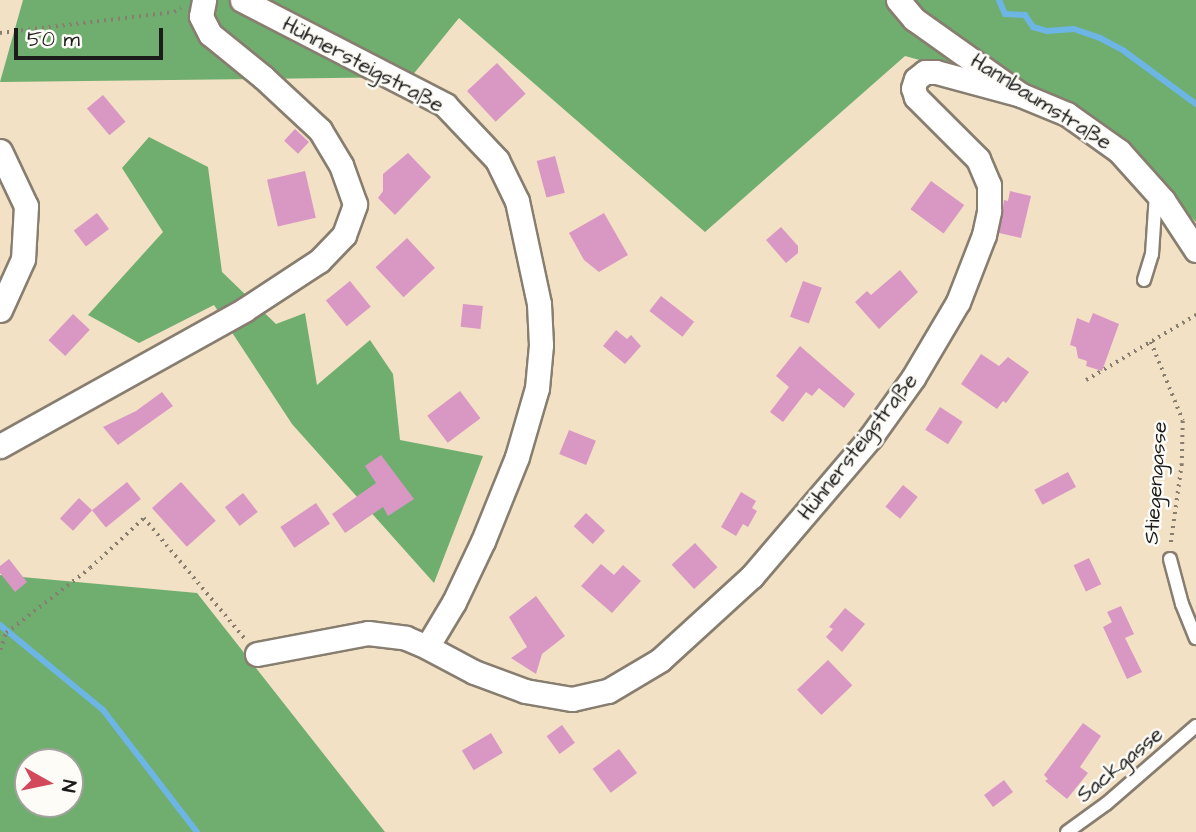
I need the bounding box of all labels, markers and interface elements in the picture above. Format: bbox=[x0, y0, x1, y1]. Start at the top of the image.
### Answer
street label: Hühnersteigstraße bbox=[278, 12, 448, 118]
scale bar bbox=[18, 14, 166, 58]
text: 50 m bbox=[27, 25, 80, 54]
street label: Hannbaumstraße bbox=[966, 49, 1116, 155]
street label: Hühnersteigstraße bbox=[793, 369, 923, 525]
street label: Stiegengasse bbox=[1139, 421, 1173, 545]
street label: Sackgasse bbox=[1072, 722, 1168, 808]
north arrow bbox=[14, 748, 84, 818]
text: N bbox=[54, 778, 83, 794]

